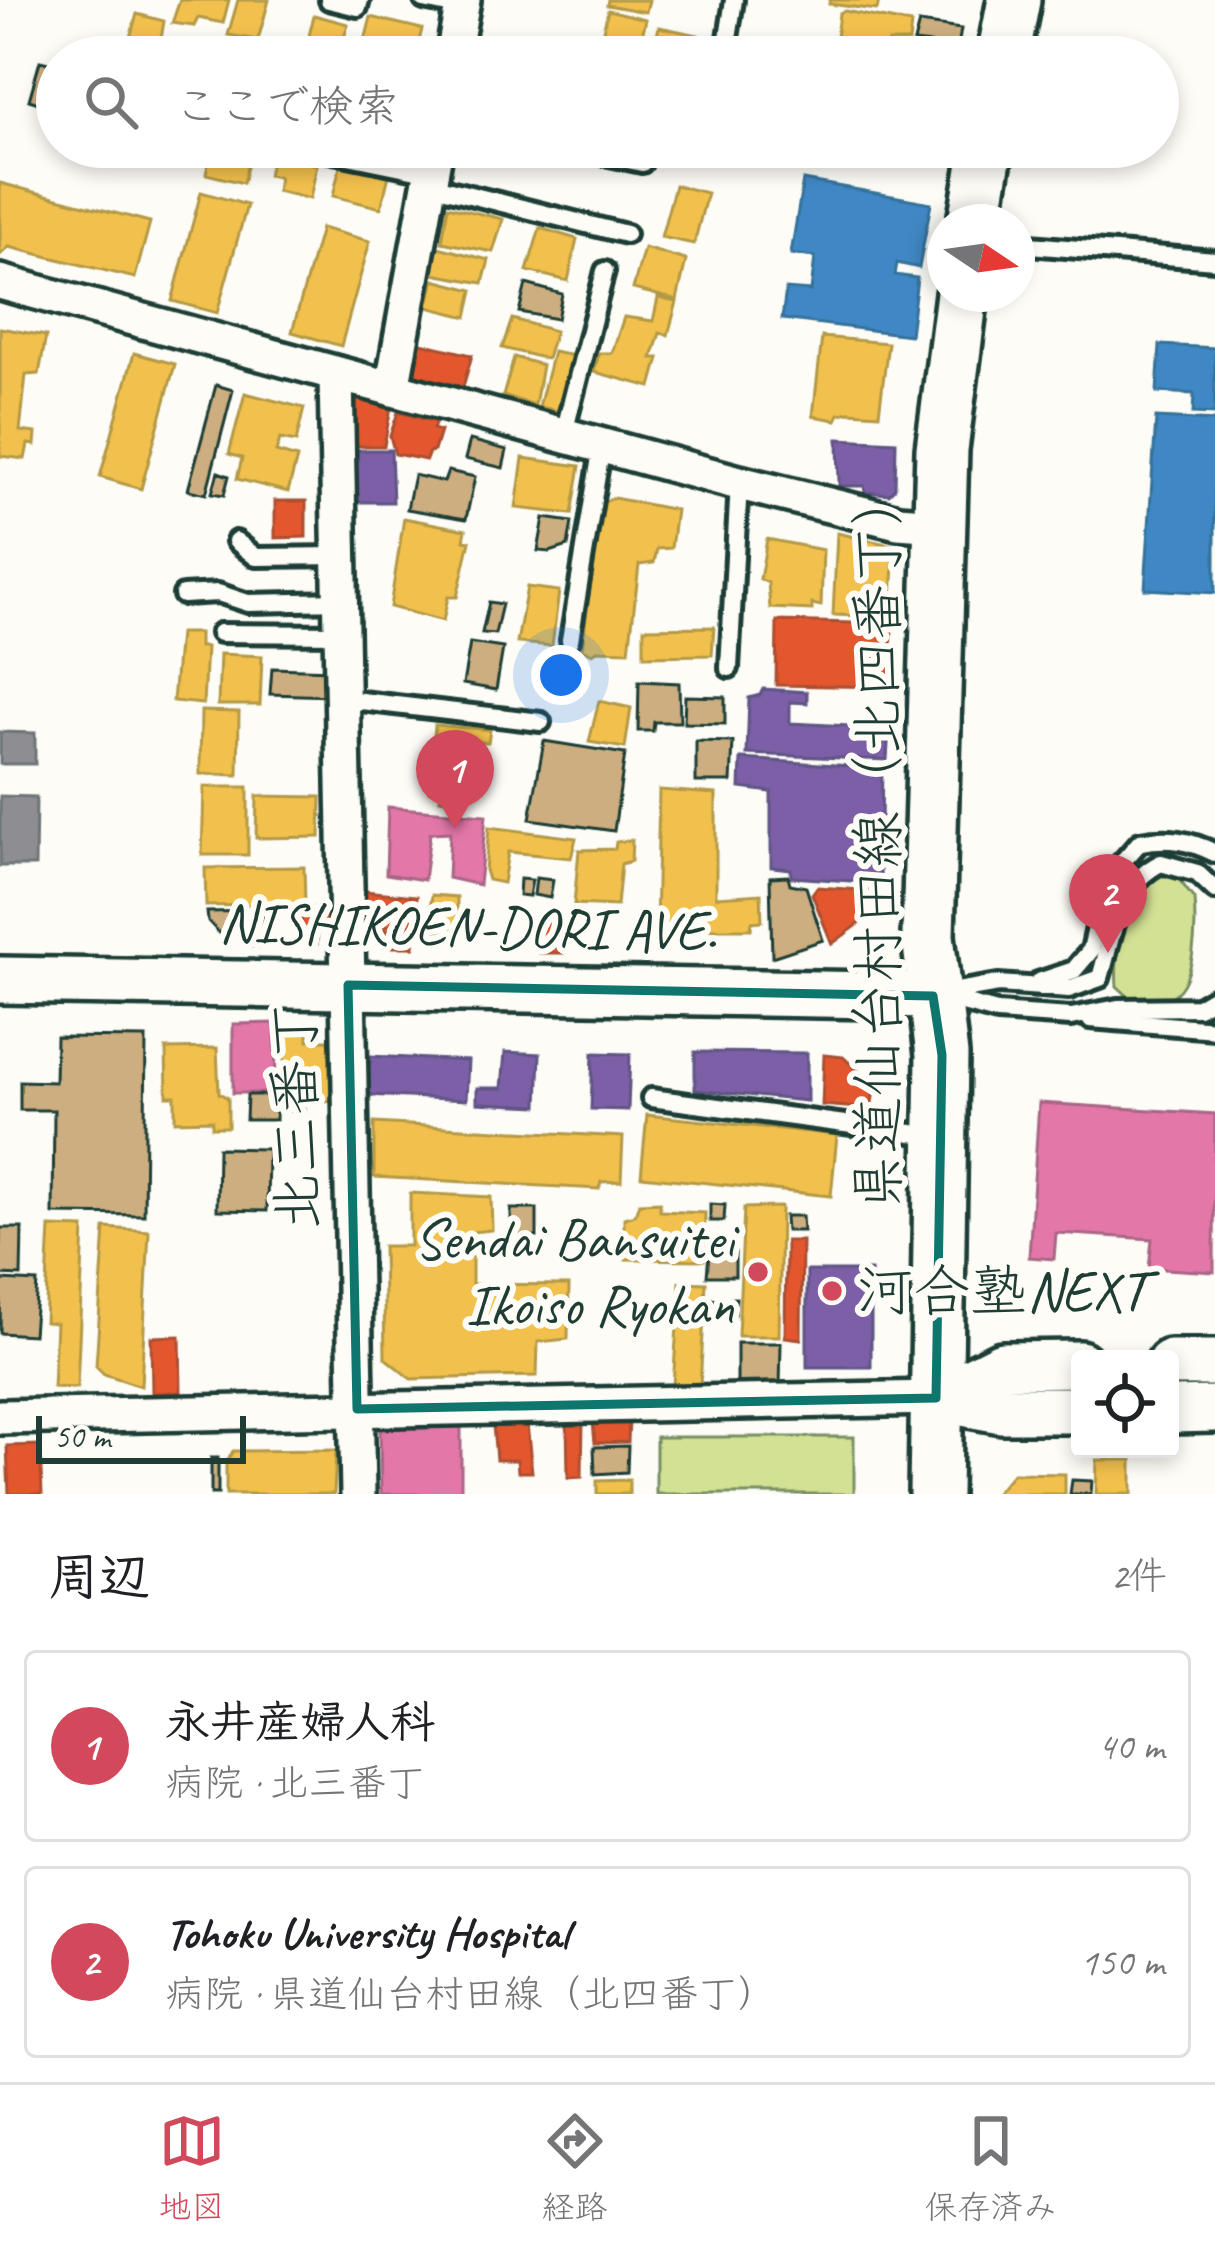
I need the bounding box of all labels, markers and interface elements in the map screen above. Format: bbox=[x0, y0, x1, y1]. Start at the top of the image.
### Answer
search box bbox=[36, 36, 1179, 168]
icon: search bbox=[78, 69, 144, 135]
text: ここで検索 bbox=[174, 78, 399, 135]
north arrow bbox=[927, 204, 1035, 312]
street label: 県道仙台村田線（北四番丁） bbox=[842, 470, 914, 1211]
your location bbox=[531, 645, 591, 705]
pin: 1 bbox=[416, 730, 494, 829]
pin: 2 bbox=[1069, 854, 1147, 953]
street label: NISHIKOEN-DORI AVE. bbox=[219, 886, 718, 966]
street label: 北三番丁 bbox=[258, 1001, 334, 1231]
place label: Sendai Bansuitei Ikoiso Ryokan bbox=[414, 1203, 740, 1341]
place label: 河合塾NEXT bbox=[856, 1255, 1161, 1327]
marker: Sendai Bansuitei Ikoiso Ryokan bbox=[745, 1259, 771, 1285]
marker: 河合塾NEXT bbox=[819, 1278, 845, 1304]
map controls bbox=[1071, 1350, 1179, 1458]
button: locate bbox=[1071, 1350, 1179, 1458]
scale bar bbox=[36, 1410, 246, 1463]
text: 50 m bbox=[54, 1416, 110, 1458]
text: 周辺 bbox=[48, 1545, 150, 1609]
text: 2件 bbox=[1110, 1552, 1167, 1601]
text: 永井産婦人科 bbox=[165, 1694, 435, 1751]
text: 1 bbox=[81, 1722, 99, 1771]
text: 40 m bbox=[1098, 1722, 1164, 1771]
text: 病院 · 北三番丁 bbox=[165, 1759, 425, 1808]
text: Tohoku University Hospital bbox=[165, 1905, 569, 1962]
text: 2 bbox=[81, 1938, 99, 1987]
text: 150 m bbox=[1080, 1938, 1164, 1987]
text: 病院 · 県道仙台村田線（北四番丁） bbox=[165, 1970, 776, 2019]
tab: 地図 bbox=[159, 2108, 225, 2228]
tab: 経路 bbox=[542, 2108, 608, 2228]
tab: 保存済み bbox=[925, 2108, 1057, 2228]

